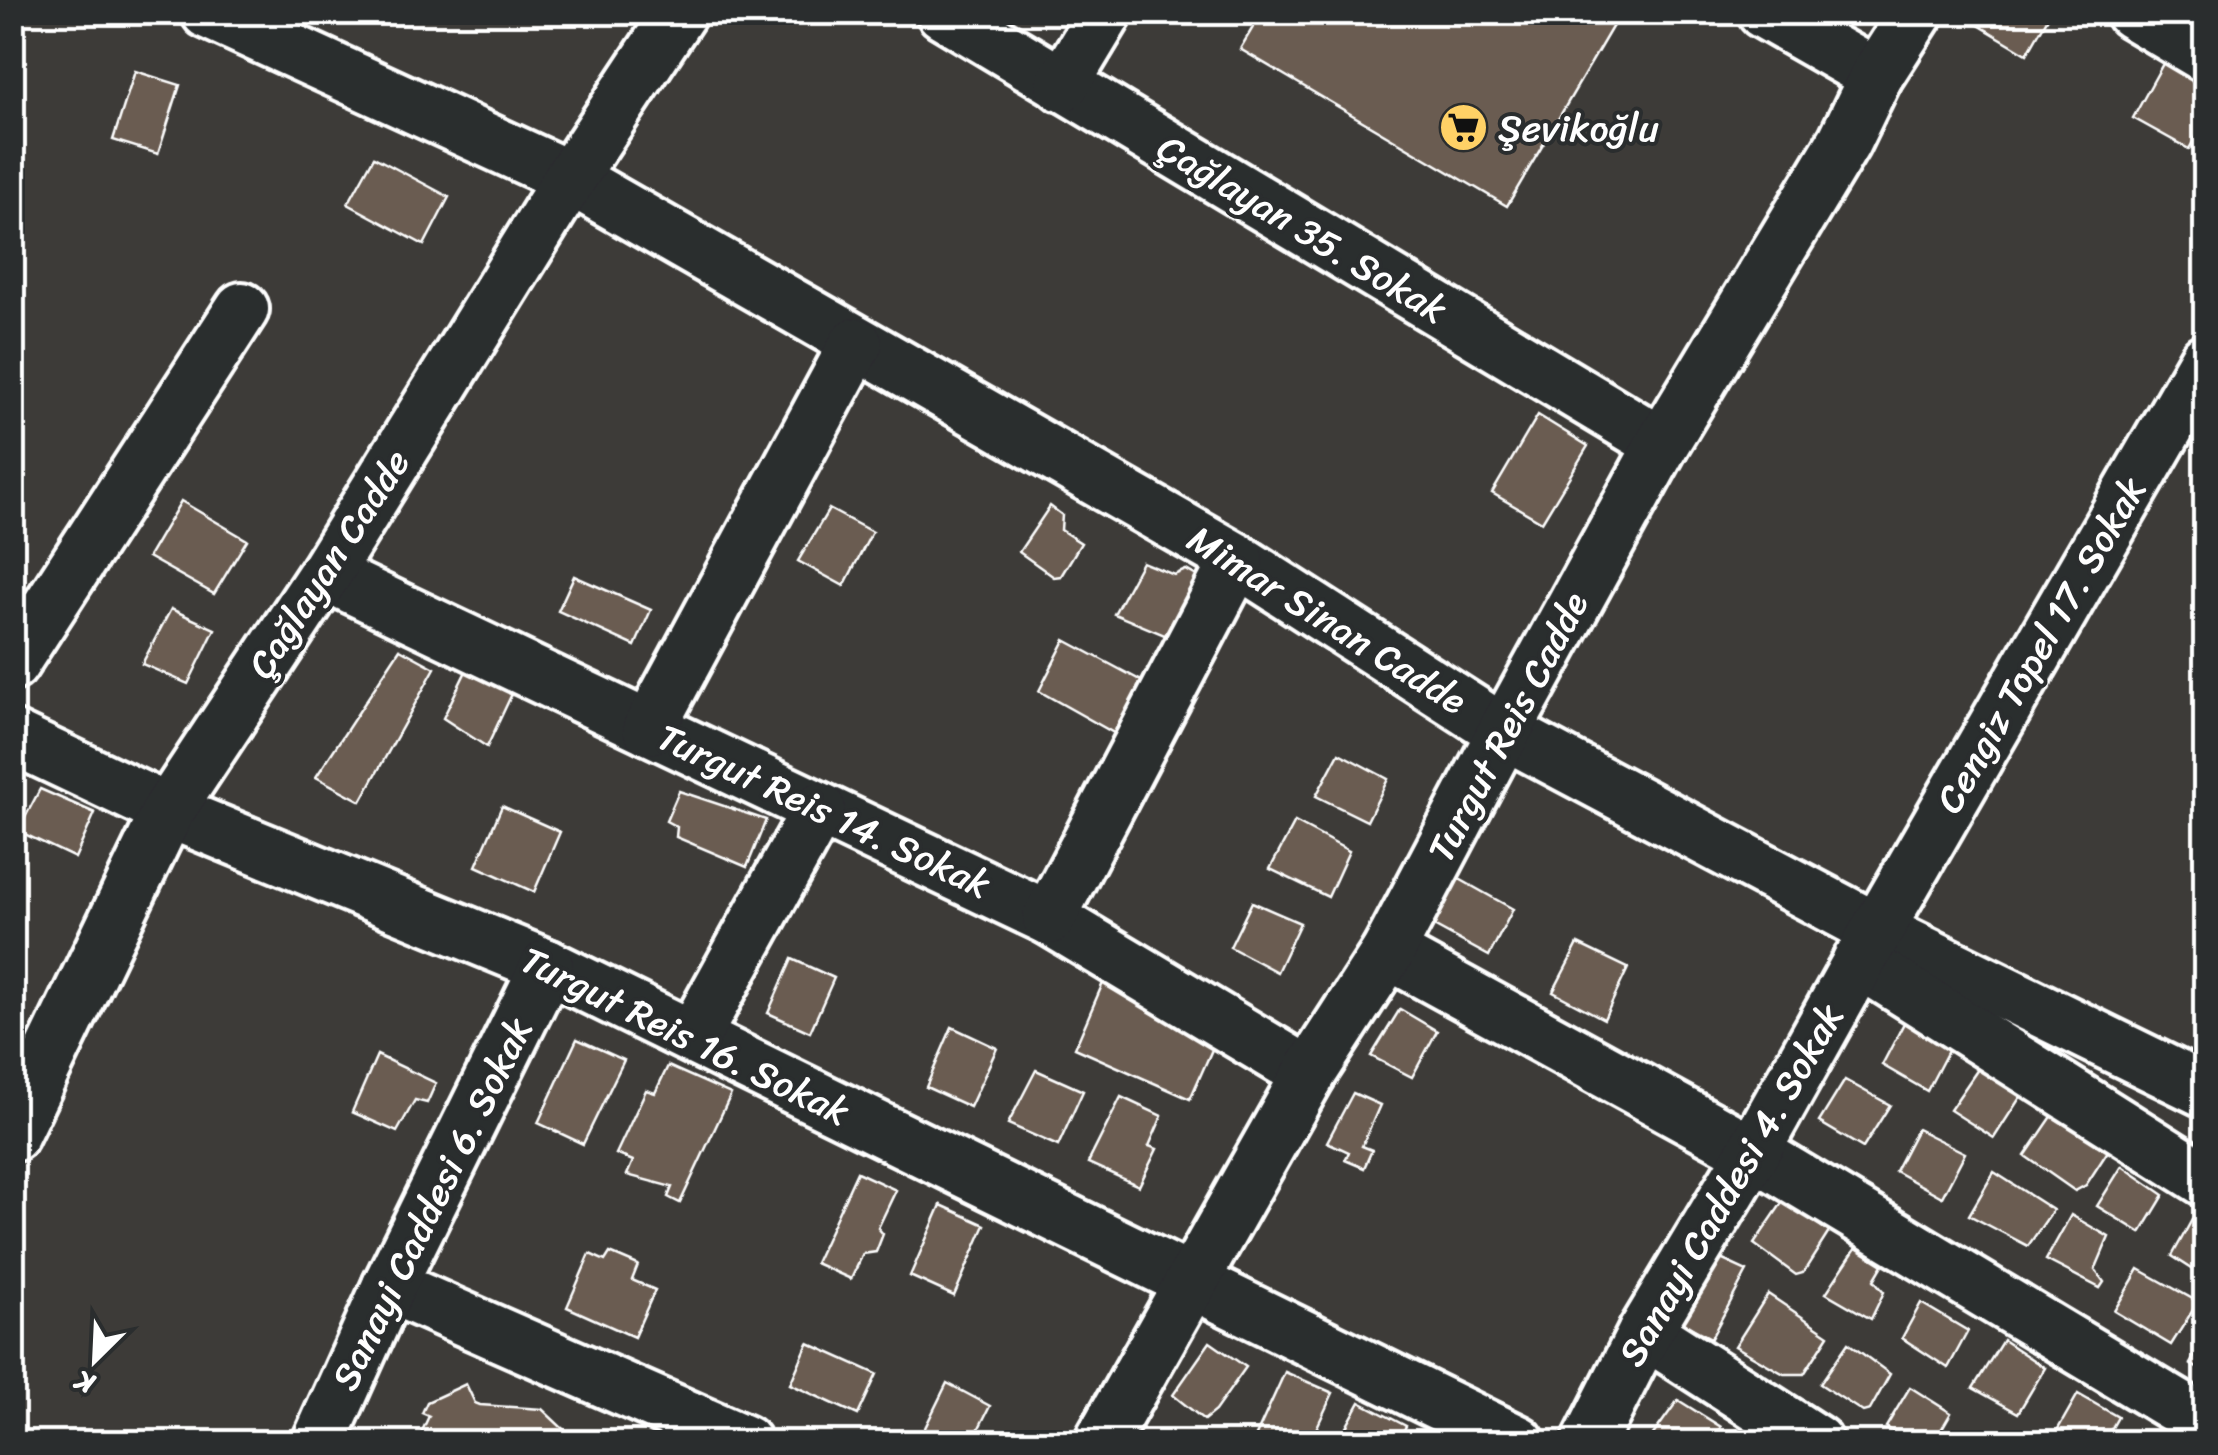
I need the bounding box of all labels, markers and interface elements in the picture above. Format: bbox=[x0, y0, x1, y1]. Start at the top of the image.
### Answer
place label: Şevikoğlu bbox=[1498, 95, 1659, 162]
supermarket icon: Şevikoğlu bbox=[1437, 102, 1489, 154]
street label: Çağlayan 35. Sokak bbox=[1144, 116, 1460, 342]
street label: Çağlayan Cadde bbox=[229, 435, 429, 693]
street label: Cengiz Topel 17. Sokak bbox=[1917, 464, 2165, 826]
street label: Mimar Sinan Cadde bbox=[1174, 507, 1480, 733]
street label: Turgut Reis Cadde bbox=[1408, 579, 1608, 875]
street label: Turgut Reis 14. Sokak bbox=[646, 704, 1002, 918]
street label: Turgut Reis 16. Sokak bbox=[509, 927, 861, 1145]
street label: Sanayi Caddesi 4. Sokak bbox=[1599, 990, 1863, 1380]
street label: Sanayi Caddesi 6. Sokak bbox=[312, 1006, 552, 1402]
north arrow bbox=[45, 1310, 145, 1410]
text: K bbox=[65, 1356, 104, 1409]

